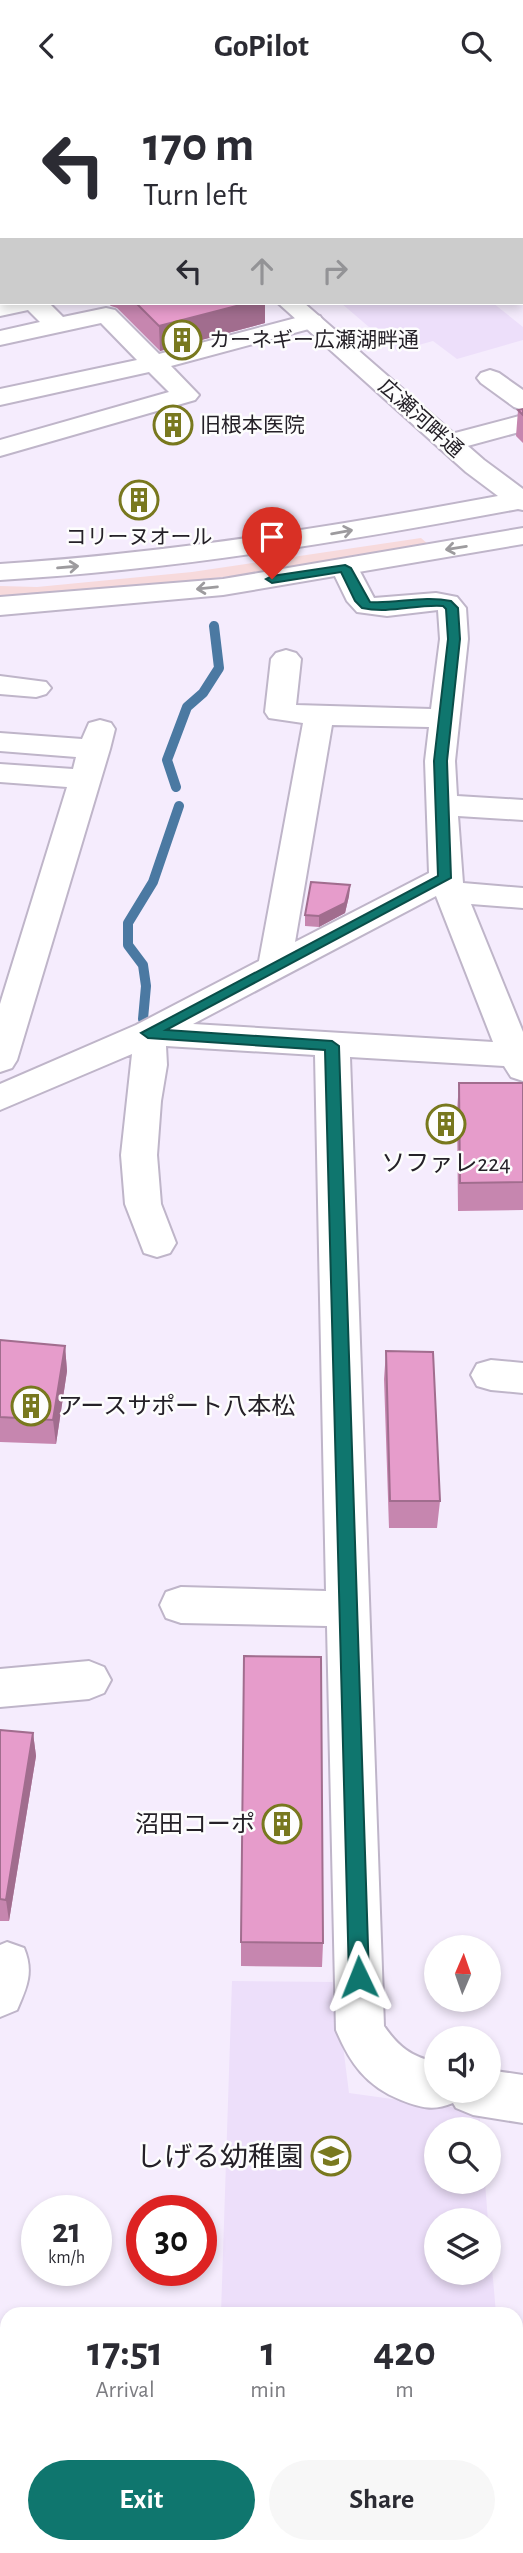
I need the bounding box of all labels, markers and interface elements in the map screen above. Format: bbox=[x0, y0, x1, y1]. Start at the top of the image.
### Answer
icon: back bbox=[28, 27, 66, 65]
icon: search bbox=[457, 27, 495, 65]
text: GoPilot bbox=[214, 30, 309, 62]
icon: left bbox=[28, 119, 119, 210]
text: 170 m bbox=[143, 121, 254, 170]
text: Turn left bbox=[143, 179, 247, 211]
icon: left bbox=[170, 252, 208, 290]
icon: ahead bbox=[243, 252, 281, 290]
icon: right bbox=[316, 252, 354, 290]
building icon: カーネギー広瀬湖畔通 bbox=[161, 319, 203, 361]
place label: カーネギー広瀬湖畔通 bbox=[209, 329, 419, 351]
street label: 広瀬河畔通 bbox=[375, 375, 467, 461]
building icon: 旧根本医院 bbox=[152, 404, 194, 446]
place label: 旧根本医院 bbox=[200, 414, 305, 436]
building icon: コリーヌオール bbox=[118, 479, 160, 521]
pin bbox=[242, 507, 302, 579]
icon: arrive bbox=[253, 518, 291, 556]
one-way arrow bbox=[330, 525, 353, 538]
place label: コリーヌオール bbox=[66, 527, 213, 548]
one-way arrow bbox=[445, 542, 468, 555]
one-way arrow bbox=[56, 560, 79, 573]
one-way arrow bbox=[196, 582, 219, 595]
building icon: ソファレ224 bbox=[425, 1103, 467, 1145]
place label: ソファレ224 bbox=[381, 1152, 511, 1176]
building icon: アースサポート八本松 bbox=[10, 1385, 52, 1427]
place label: アースサポート八本松 bbox=[58, 1393, 295, 1419]
building icon: 沼田コーポ bbox=[261, 1803, 303, 1845]
place label: 沼田コーポ bbox=[135, 1811, 255, 1837]
north arrow bbox=[424, 1935, 500, 2013]
map controls bbox=[424, 1935, 501, 2285]
position arrow bbox=[322, 1940, 396, 2014]
button: sound bbox=[424, 2026, 501, 2103]
button: search bbox=[424, 2117, 501, 2194]
school or university icon: しげる幼稚園 bbox=[310, 2135, 352, 2177]
place label: しげる幼稚園 bbox=[136, 2142, 304, 2172]
speed limit sign: 30 bbox=[126, 2195, 217, 2286]
button: layers bbox=[424, 2208, 501, 2285]
text: 21 bbox=[52, 2214, 81, 2249]
text: km/h bbox=[48, 2249, 85, 2267]
text: 17:51 bbox=[87, 2331, 163, 2373]
text: 1 bbox=[261, 2331, 276, 2373]
text: 420 bbox=[373, 2331, 436, 2373]
text: Arrival bbox=[96, 2379, 155, 2402]
text: min bbox=[250, 2379, 286, 2402]
text: m bbox=[395, 2379, 414, 2402]
button: Exit bbox=[28, 2460, 255, 2540]
button: Share bbox=[269, 2460, 495, 2540]

